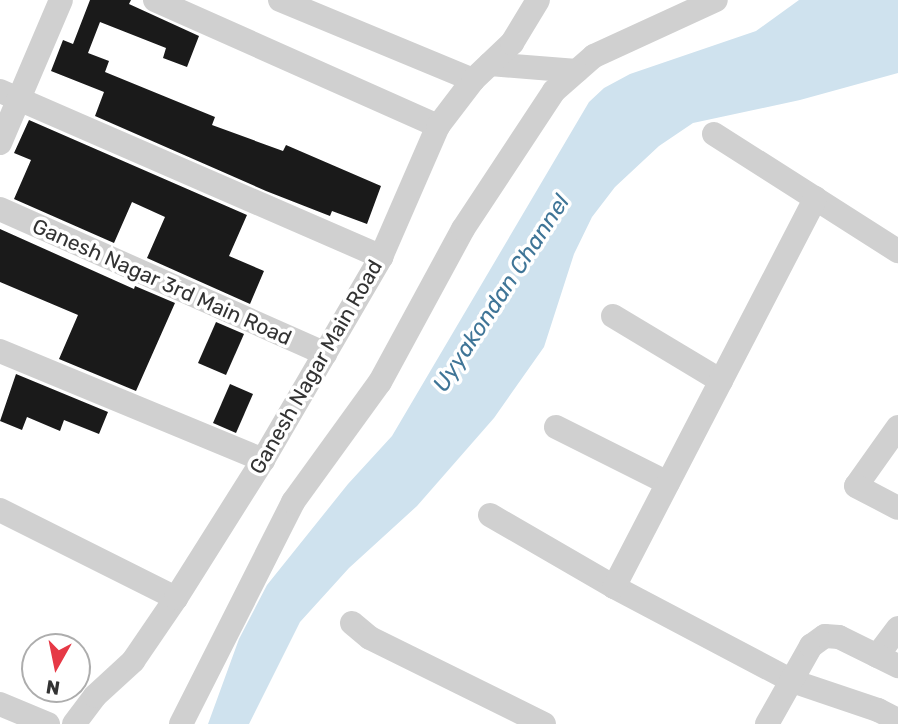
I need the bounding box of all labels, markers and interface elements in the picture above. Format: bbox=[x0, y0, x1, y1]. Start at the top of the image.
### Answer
water label: Uyyakondan Channel bbox=[427, 189, 575, 397]
street label: Ganesh Nagar 3rd Main Road bbox=[28, 213, 296, 351]
street label: Ganesh Nagar Main Road bbox=[244, 255, 388, 479]
north arrow bbox=[21, 633, 91, 703]
text: N bbox=[44, 675, 62, 700]

